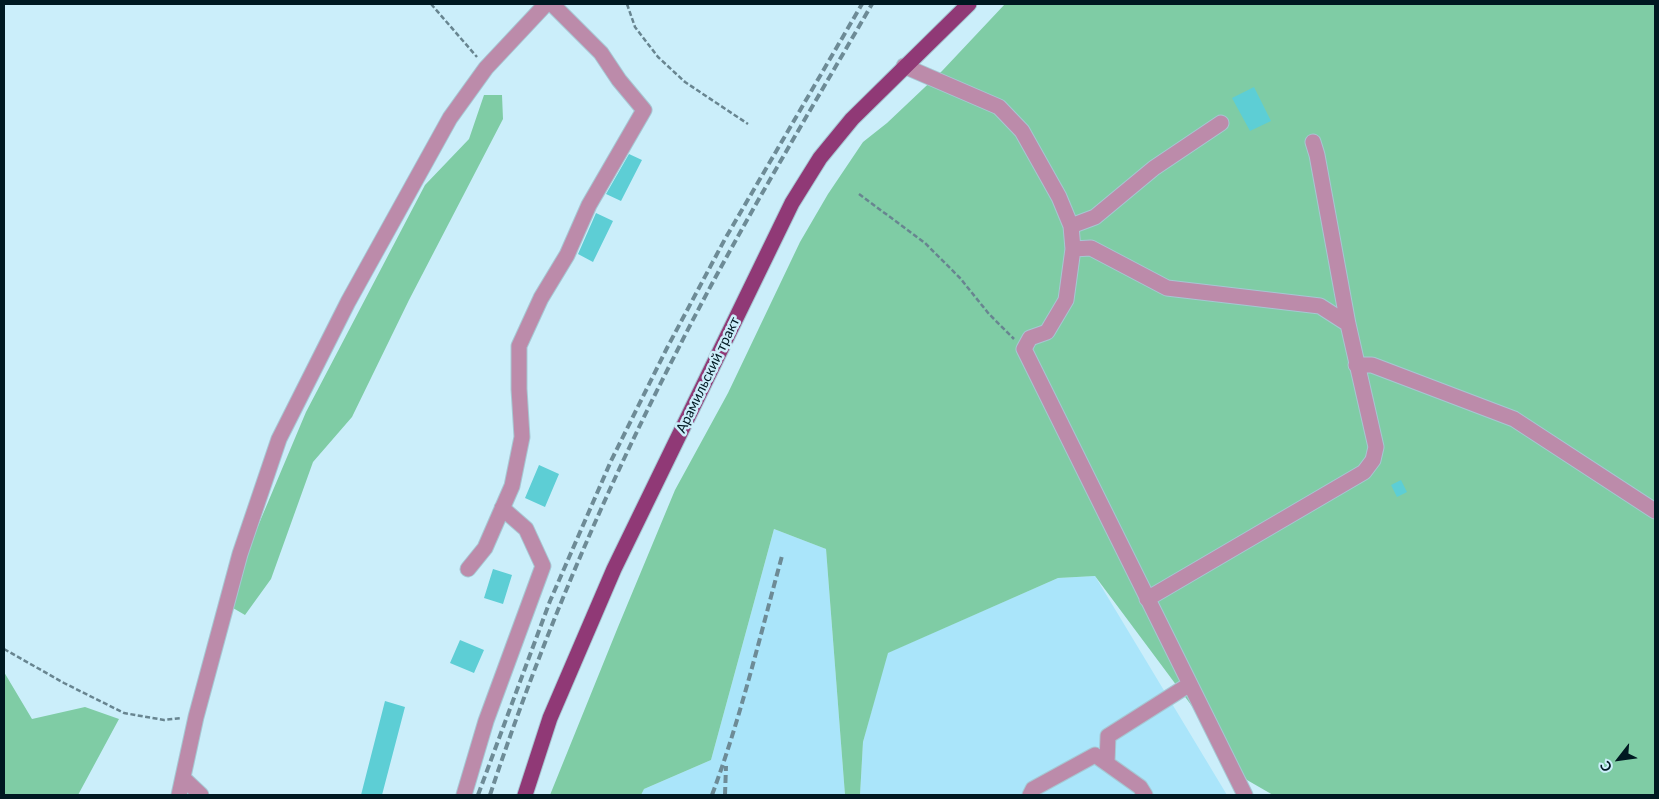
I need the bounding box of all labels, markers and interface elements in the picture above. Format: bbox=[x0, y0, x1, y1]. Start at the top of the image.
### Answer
street label: Арамильский тракт bbox=[673, 314, 743, 436]
north arrow bbox=[1594, 734, 1644, 784]
text: С bbox=[1596, 758, 1615, 775]

